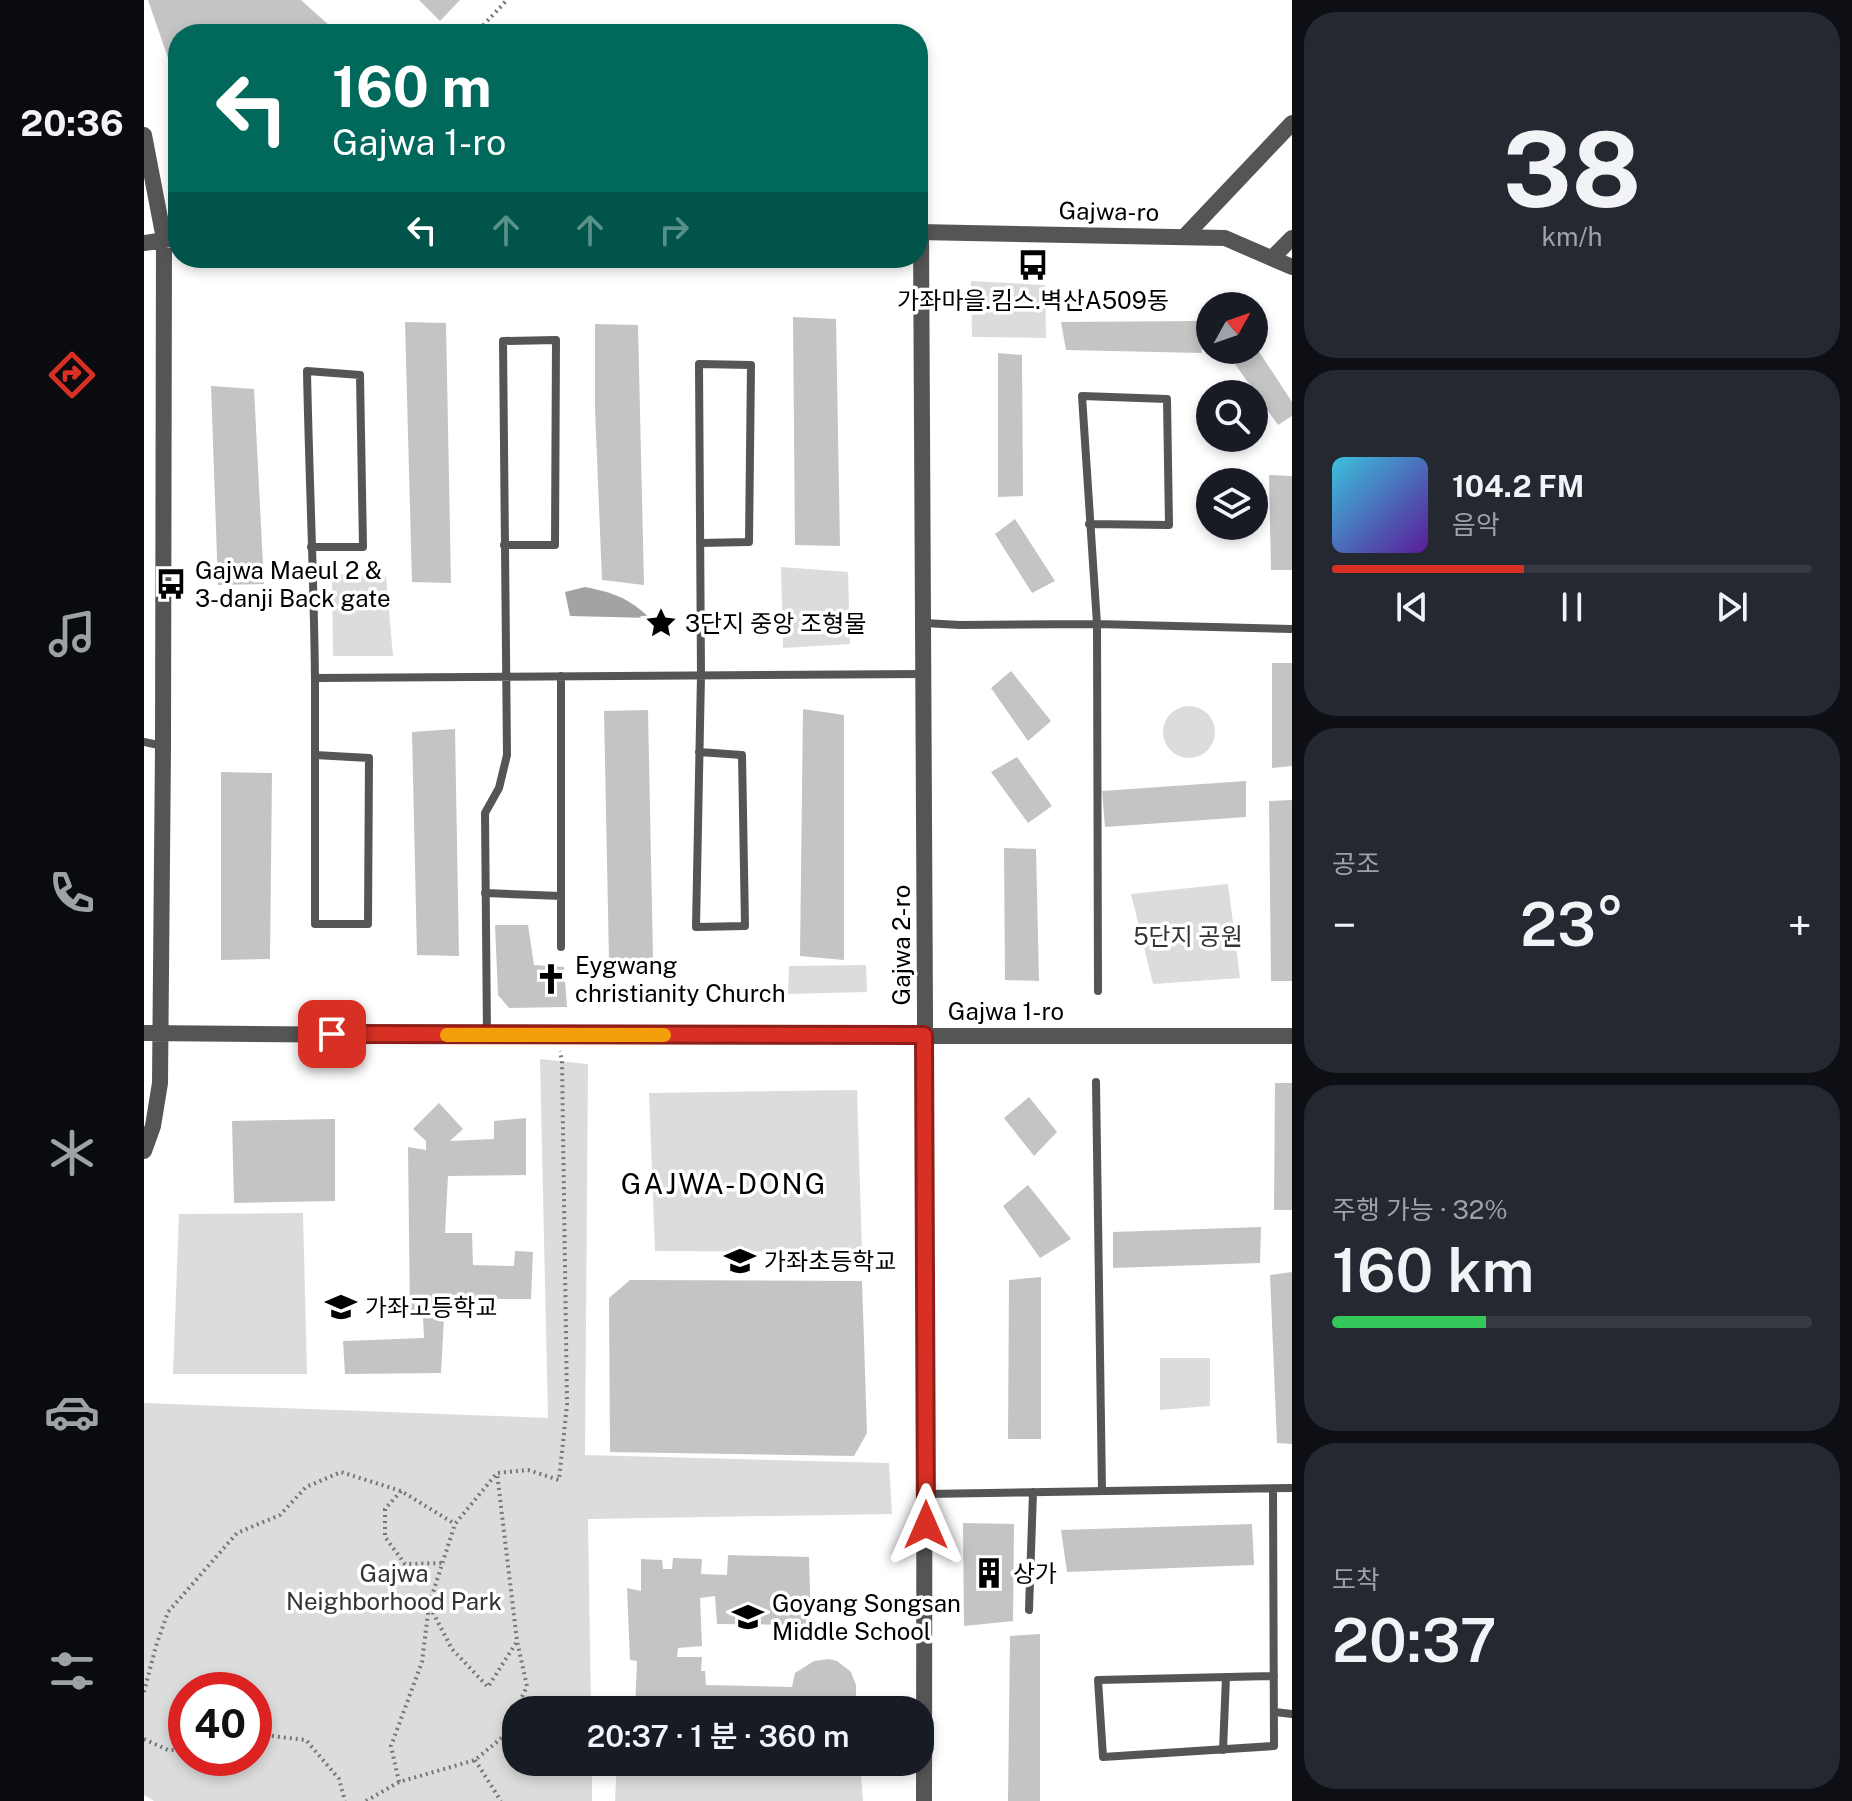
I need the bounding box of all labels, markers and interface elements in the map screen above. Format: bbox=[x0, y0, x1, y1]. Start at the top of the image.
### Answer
text: 160 m bbox=[332, 54, 492, 120]
icon: left bbox=[200, 56, 304, 160]
text: 20:36 bbox=[20, 102, 124, 144]
text: 38 bbox=[1503, 108, 1641, 230]
text: Gajwa 1-ro bbox=[332, 121, 506, 163]
street label: Gajwa-ro bbox=[1058, 196, 1160, 226]
icon: left bbox=[400, 208, 444, 252]
icon: ahead bbox=[484, 208, 528, 252]
icon: ahead bbox=[568, 208, 612, 252]
icon: right bbox=[652, 208, 696, 252]
text: km/h bbox=[1541, 221, 1603, 252]
bus stop icon: 가좌마을.킴스.벽산A509동 bbox=[1016, 248, 1050, 282]
place label: 가좌마을.킴스.벽산A509동 bbox=[897, 286, 1169, 314]
north arrow bbox=[1196, 292, 1268, 364]
map controls bbox=[1196, 292, 1268, 540]
icon: directions bbox=[44, 347, 100, 403]
button: search bbox=[1196, 380, 1268, 452]
button: layers bbox=[1196, 468, 1268, 540]
text: 104.2 FM bbox=[1452, 468, 1584, 504]
text: 음악 bbox=[1452, 509, 1500, 540]
place label: Gajwa Maeul 2 & 3-danji Back gate bbox=[195, 556, 391, 612]
bus stop icon: Gajwa Maeul 2 & 3-danji Back gate bbox=[154, 567, 188, 601]
icon: previous bbox=[1390, 585, 1434, 629]
icon: pause bbox=[1550, 585, 1594, 629]
icon: next bbox=[1710, 585, 1754, 629]
icon: music bbox=[44, 606, 100, 662]
place icon: 3단지 중앙 조형물 bbox=[644, 606, 678, 640]
place label: 3단지 중앙 조형물 bbox=[685, 609, 866, 637]
text: 공조 bbox=[1332, 848, 1380, 879]
icon: phone bbox=[44, 865, 100, 921]
street label: Gajwa 2-ro bbox=[887, 885, 915, 1005]
text: 23° bbox=[1520, 889, 1624, 960]
text: − bbox=[1332, 899, 1356, 951]
text: + bbox=[1788, 899, 1812, 951]
park label: 5단지 공원 bbox=[1133, 922, 1243, 950]
place label: Eygwang christianity Church bbox=[575, 951, 786, 1007]
church icon: Eygwang christianity Church bbox=[534, 962, 568, 996]
street label: Gajwa 1-ro bbox=[948, 997, 1064, 1025]
pin bbox=[298, 1000, 366, 1068]
icon: arrive bbox=[310, 1012, 354, 1056]
icon: climate bbox=[44, 1125, 100, 1181]
district label: GAJWA-DONG bbox=[621, 1167, 827, 1200]
text: 주행 가능 · 32% bbox=[1332, 1194, 1508, 1225]
text: 160 km bbox=[1332, 1235, 1534, 1306]
school or university icon: 가좌초등학교 bbox=[723, 1244, 757, 1278]
place label: 가좌초등학교 bbox=[764, 1247, 896, 1275]
school or university icon: 가좌고등학교 bbox=[324, 1290, 358, 1324]
place label: 가좌고등학교 bbox=[365, 1293, 497, 1321]
icon: car bbox=[44, 1384, 100, 1440]
position arrow bbox=[884, 1483, 968, 1567]
building icon: 상가 bbox=[972, 1556, 1006, 1590]
park label: Gajwa Neighborhood Park bbox=[286, 1559, 502, 1615]
place label: 상가 bbox=[1013, 1559, 1057, 1587]
text: 도착 bbox=[1332, 1564, 1380, 1595]
place label: Goyang Songsan Middle School bbox=[772, 1589, 961, 1645]
school or university icon: Goyang Songsan Middle School bbox=[731, 1600, 765, 1634]
text: 20:37 bbox=[1332, 1605, 1497, 1676]
icon: filters bbox=[44, 1643, 100, 1699]
speed limit sign: 40 bbox=[168, 1672, 272, 1776]
text: 20:37 · 1 분 · 360 m bbox=[587, 1718, 849, 1754]

